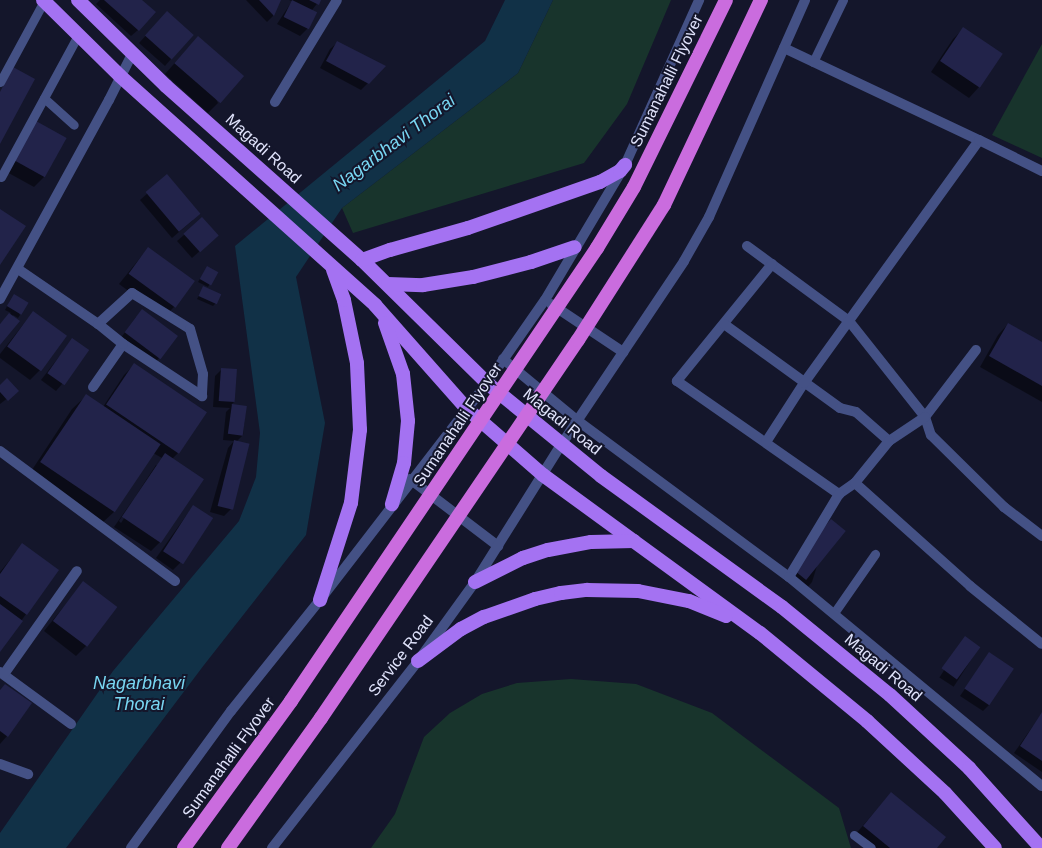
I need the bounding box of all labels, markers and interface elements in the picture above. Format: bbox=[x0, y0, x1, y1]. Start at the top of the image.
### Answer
street label: Sumanahalli Flyover bbox=[627, 12, 707, 150]
water label: Nagarbhavi Thorai bbox=[328, 90, 460, 196]
street label: Magadi Road bbox=[221, 110, 305, 188]
street label: Sumanahalli Flyover bbox=[410, 360, 506, 490]
street label: Magadi Road bbox=[519, 385, 605, 459]
street label: Service Road bbox=[364, 612, 438, 700]
street label: Magadi Road bbox=[840, 630, 926, 706]
water label: Nagarbhavi Thorai bbox=[93, 673, 185, 716]
street label: Sumanahalli Flyover bbox=[179, 694, 279, 822]

